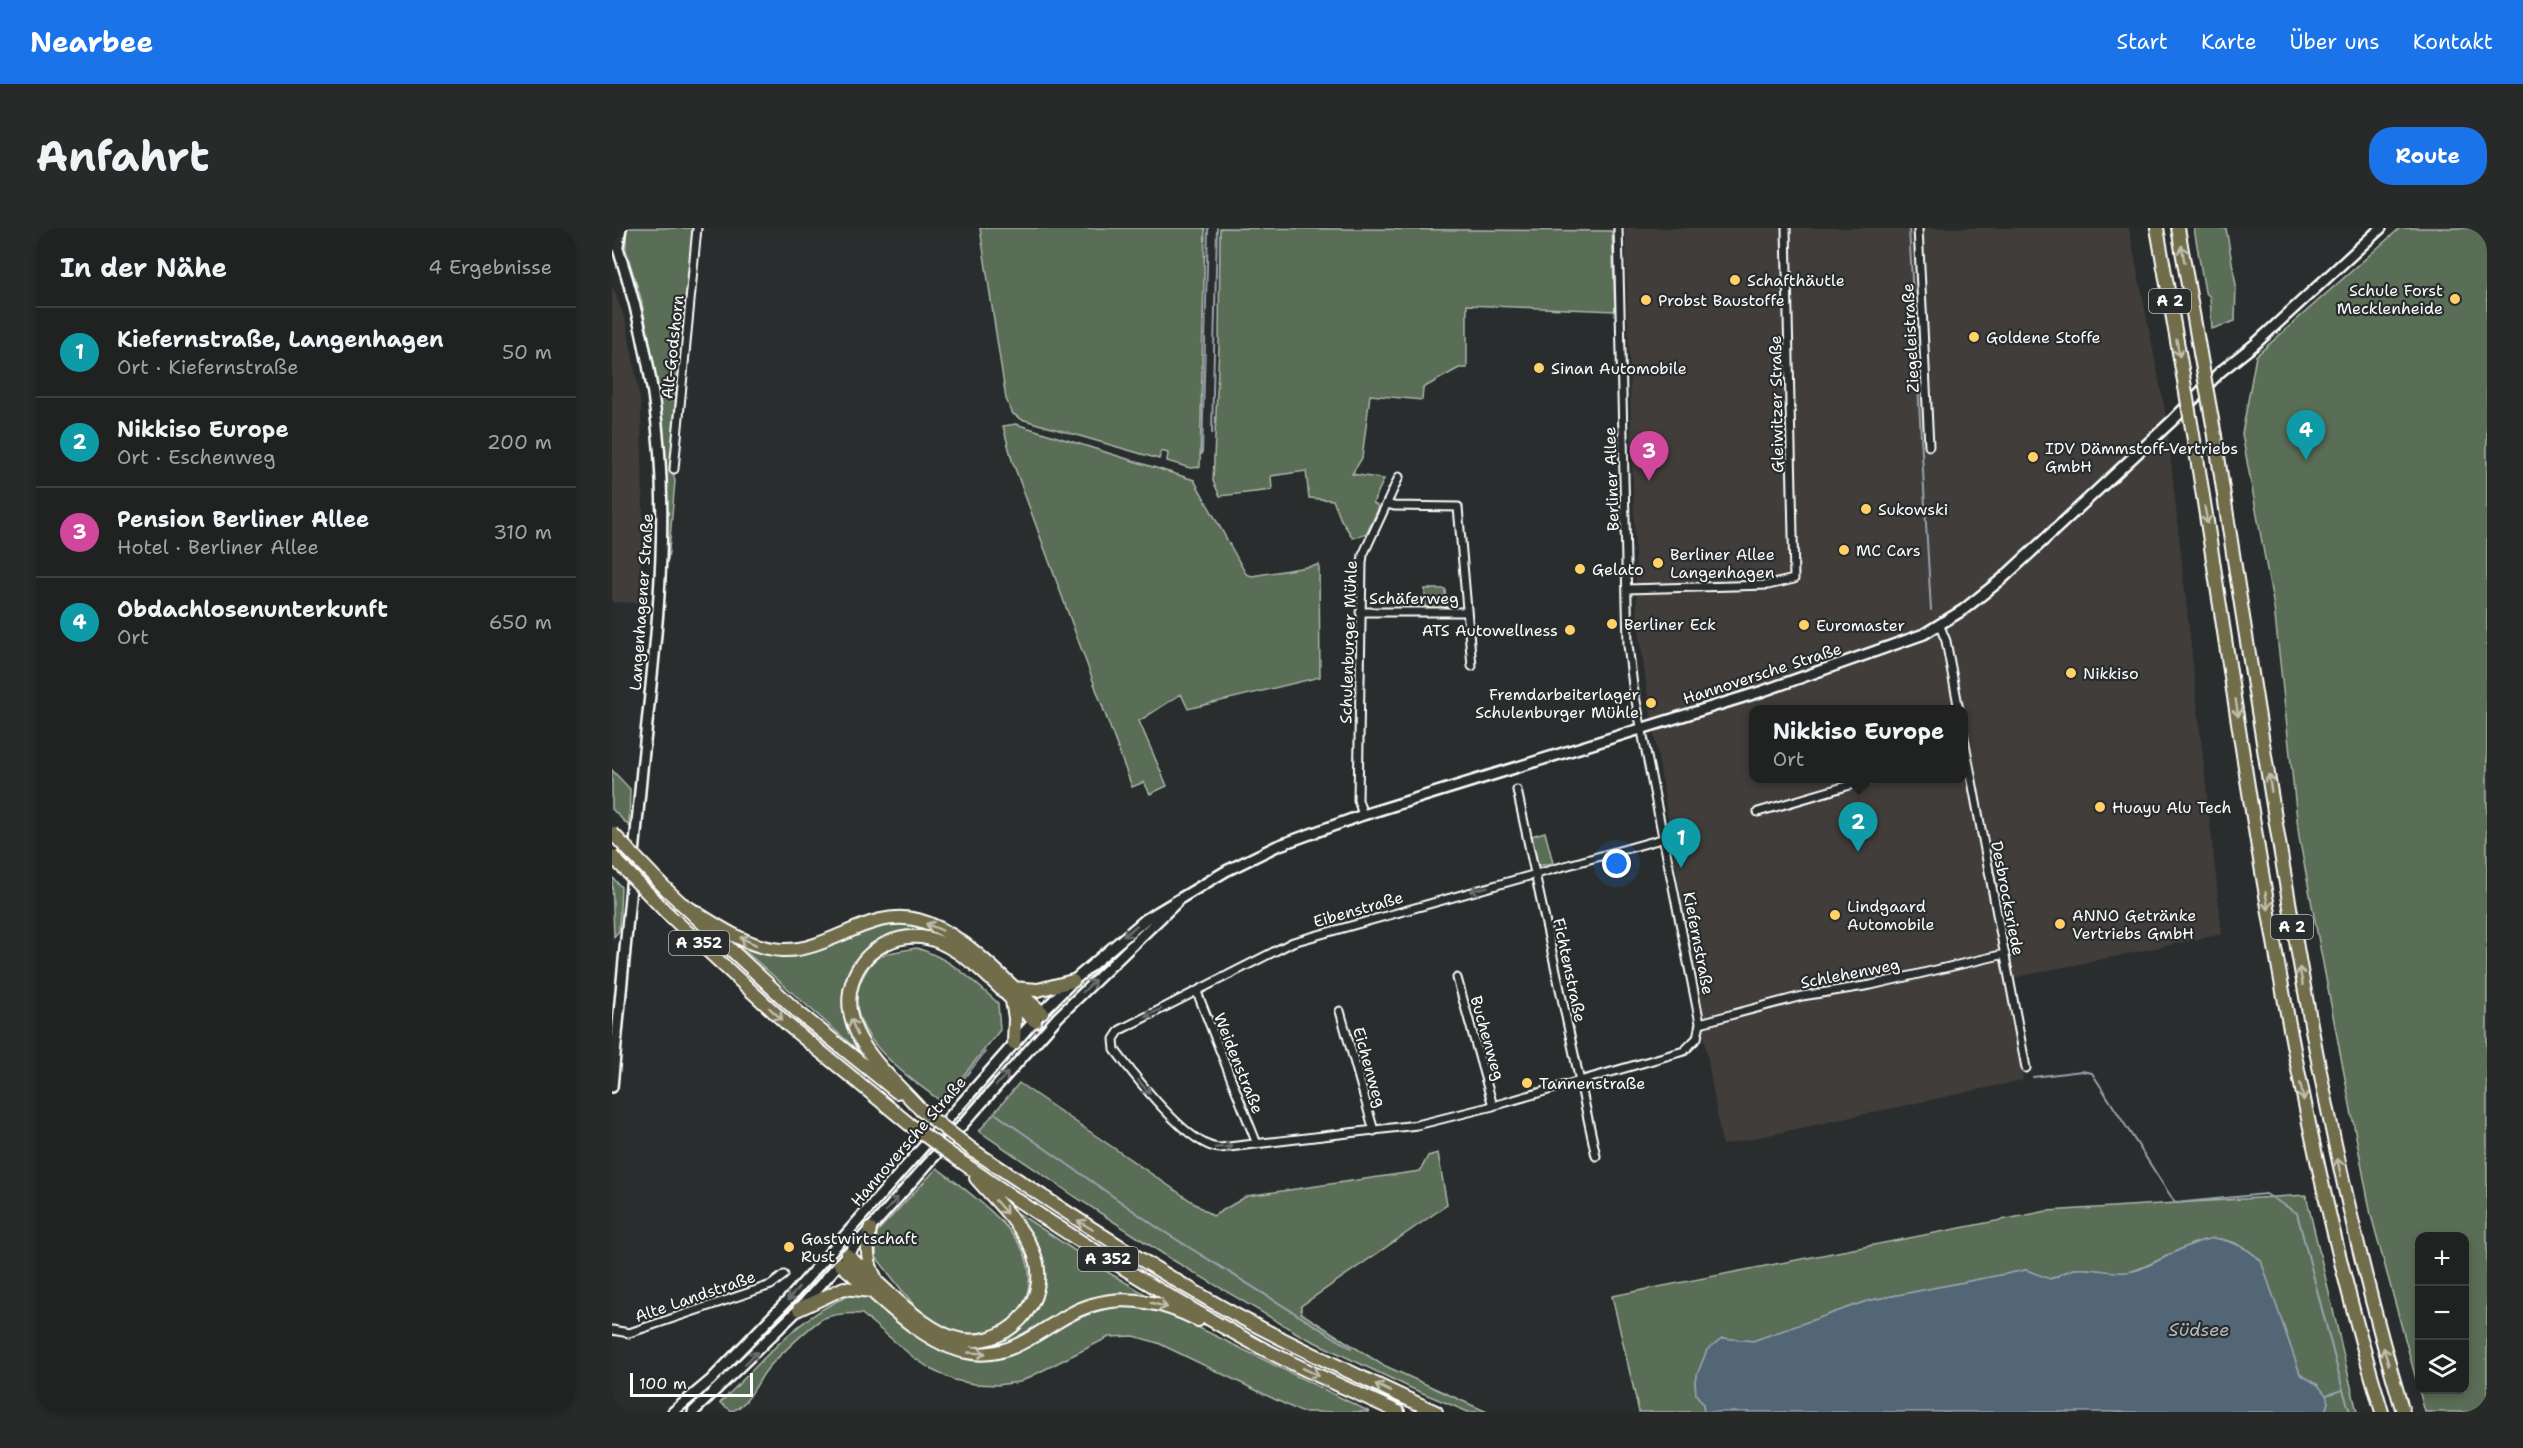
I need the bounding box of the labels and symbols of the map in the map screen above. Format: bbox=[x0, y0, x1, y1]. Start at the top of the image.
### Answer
one-way arrow bbox=[2177, 245, 2188, 265]
place label: Schafthäutle bbox=[1747, 270, 1845, 291]
marker: Schafthäutle bbox=[1728, 273, 1742, 287]
place label: Schule Forst Mecklenheide bbox=[2337, 280, 2443, 319]
street label: Ziegeleistraße bbox=[1897, 283, 1924, 393]
road number: A 2 bbox=[2149, 289, 2191, 313]
place label: Probst Baustoffe bbox=[1658, 290, 1785, 311]
marker: Schule Forst Mecklenheide bbox=[2448, 292, 2462, 306]
marker: Probst Baustoffe bbox=[1639, 293, 1653, 307]
street label: Alt-Godshorn bbox=[657, 294, 688, 400]
place label: Goldene Stoffe bbox=[1986, 327, 2101, 348]
marker: Goldene Stoffe bbox=[1967, 330, 1981, 344]
street label: Gleiwitzer Straße bbox=[1765, 335, 1788, 473]
one-way arrow bbox=[2173, 337, 2184, 357]
place label: Sinan Automobile bbox=[1551, 358, 1687, 379]
marker: Sinan Automobile bbox=[1532, 361, 1546, 375]
pin: 4 bbox=[2286, 410, 2326, 460]
street label: Berliner Allee bbox=[1599, 426, 1624, 532]
pin: 3 bbox=[1630, 432, 1668, 481]
place label: IDV Dämmstoff-Vertriebs GmbH bbox=[2045, 438, 2238, 477]
marker: IDV Dämmstoff-Vertriebs GmbH bbox=[2026, 450, 2040, 464]
place label: Sukowski bbox=[1878, 499, 1948, 520]
marker: Sukowski bbox=[1859, 502, 1873, 516]
one-way arrow bbox=[2201, 505, 2212, 525]
street label: Langenhagener Straße bbox=[625, 513, 658, 691]
place label: MC Cars bbox=[1856, 540, 1921, 561]
marker: MC Cars bbox=[1837, 543, 1851, 557]
place label: Berliner Allee Langenhagen bbox=[1670, 544, 1775, 583]
marker: Berliner Allee Langenhagen bbox=[1651, 556, 1665, 570]
place label: Gelato bbox=[1592, 559, 1644, 580]
street label: Schulenburger Mühle bbox=[1335, 560, 1362, 724]
marker: Gelato bbox=[1573, 562, 1587, 576]
street label: Schäferweg bbox=[1369, 588, 1459, 609]
place label: Berliner Eck bbox=[1624, 614, 1716, 635]
place label: Euromaster bbox=[1816, 615, 1905, 636]
marker: Berliner Eck bbox=[1605, 617, 1619, 631]
marker: Euromaster bbox=[1797, 618, 1811, 632]
place label: ATS Autowellness bbox=[1422, 620, 1558, 641]
marker: ATS Autowellness bbox=[1563, 623, 1577, 637]
street label: Hannoversche Straße bbox=[1680, 638, 1844, 709]
place label: Nikkiso bbox=[2083, 663, 2139, 684]
marker: Nikkiso bbox=[2064, 666, 2078, 680]
place label: Fremdarbeiterlager Schulenburger Mühle bbox=[1475, 684, 1639, 723]
marker: Fremdarbeiterlager Schulenburger Mühle bbox=[1644, 696, 1658, 710]
one-way arrow bbox=[2231, 698, 2242, 717]
one-way arrow bbox=[2264, 774, 2275, 793]
place label: Huayu Alu Tech bbox=[2112, 797, 2232, 818]
marker: Huayu Alu Tech bbox=[2093, 800, 2107, 814]
pin: 2 bbox=[1838, 802, 1878, 852]
pin: 1 bbox=[1662, 818, 1700, 868]
street label: Desbrocksriede bbox=[1986, 839, 2029, 957]
your location bbox=[1602, 849, 1631, 878]
one-way arrow bbox=[1470, 884, 1489, 895]
street label: Eibenstraße bbox=[1311, 887, 1406, 932]
street label: Kiefernstraße bbox=[1678, 890, 1719, 996]
one-way arrow bbox=[2262, 890, 2273, 910]
place label: Lindgaard Automobile bbox=[1847, 896, 1935, 935]
place label: ANNO Getränke Vertriebs GmbH bbox=[2072, 905, 2196, 944]
marker: Lindgaard Automobile bbox=[1828, 908, 1842, 922]
road number: A 2 bbox=[2271, 915, 2313, 939]
street label: Fichtenstraße bbox=[1548, 916, 1591, 1024]
marker: ANNO Getränke Vertriebs GmbH bbox=[2053, 917, 2067, 931]
one-way arrow bbox=[925, 921, 944, 932]
one-way arrow bbox=[1123, 925, 1139, 938]
road number: A 352 bbox=[669, 931, 729, 955]
one-way arrow bbox=[739, 934, 757, 946]
street label: Schlehenweg bbox=[1799, 954, 1902, 993]
one-way arrow bbox=[2295, 966, 2306, 986]
one-way arrow bbox=[1081, 979, 1096, 993]
street label: Buchenweg bbox=[1465, 993, 1510, 1083]
one-way arrow bbox=[768, 1007, 783, 1021]
one-way arrow bbox=[1145, 1008, 1163, 1019]
street label: Weidenstraße bbox=[1209, 1010, 1268, 1117]
one-way arrow bbox=[848, 1018, 859, 1036]
street label: Eichenweg bbox=[1348, 1025, 1391, 1110]
street label: Hannoversche Straße bbox=[846, 1072, 971, 1211]
one-way arrow bbox=[995, 1072, 1009, 1087]
place label: Tannenstraße bbox=[1539, 1073, 1645, 1094]
marker: Tannenstraße bbox=[1520, 1076, 1534, 1090]
one-way arrow bbox=[1137, 1079, 1150, 1095]
one-way arrow bbox=[2297, 1082, 2308, 1102]
one-way arrow bbox=[1213, 1142, 1233, 1153]
one-way arrow bbox=[2333, 1158, 2344, 1177]
one-way arrow bbox=[886, 1196, 899, 1212]
one-way arrow bbox=[994, 1199, 1008, 1214]
one-way arrow bbox=[1077, 1218, 1094, 1230]
place label: Gastwirtschaft Rust bbox=[801, 1228, 917, 1267]
marker: Gastwirtschaft Rust bbox=[782, 1240, 796, 1254]
road number: A 352 bbox=[1078, 1247, 1138, 1271]
street label: Alte Landstraße bbox=[632, 1266, 758, 1327]
one-way arrow bbox=[786, 1286, 800, 1301]
one-way arrow bbox=[1149, 1300, 1168, 1311]
water label: Südsee bbox=[2169, 1318, 2229, 1342]
one-way arrow bbox=[966, 1347, 986, 1358]
one-way arrow bbox=[2380, 1347, 2391, 1366]
one-way arrow bbox=[743, 1350, 758, 1365]
one-way arrow bbox=[1302, 1366, 1320, 1378]
scale bar bbox=[630, 1370, 753, 1398]
one-way arrow bbox=[1375, 1381, 1393, 1393]

